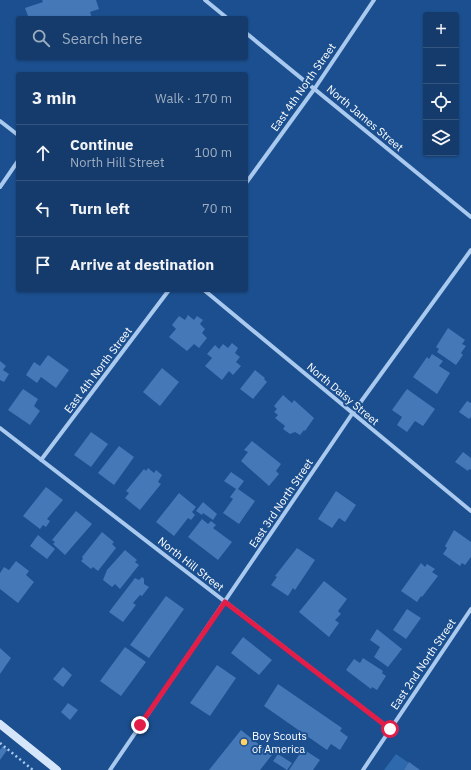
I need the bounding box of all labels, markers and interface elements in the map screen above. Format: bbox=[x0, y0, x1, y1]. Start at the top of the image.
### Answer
map controls bbox=[423, 12, 459, 156]
button: + bbox=[423, 12, 459, 48]
search box bbox=[16, 16, 248, 60]
icon: search bbox=[30, 27, 52, 49]
text: Search here bbox=[62, 29, 142, 48]
street label: East 4th North Street bbox=[267, 40, 339, 134]
button: − bbox=[423, 48, 459, 84]
street label: North James Street bbox=[324, 82, 406, 154]
button: locate bbox=[423, 84, 459, 120]
text: 3 min bbox=[32, 87, 76, 109]
text: Walk · 170 m bbox=[155, 90, 232, 107]
button: layers bbox=[423, 120, 459, 156]
text: Continue bbox=[70, 135, 134, 154]
icon: ahead bbox=[32, 142, 54, 164]
text: 100 m bbox=[194, 144, 232, 161]
text: North Hill Street bbox=[70, 154, 164, 171]
icon: left bbox=[32, 198, 54, 220]
text: Turn left bbox=[70, 199, 130, 218]
text: 70 m bbox=[202, 200, 232, 217]
icon: arrive bbox=[32, 254, 54, 276]
text: Arrive at destination bbox=[70, 255, 214, 274]
street label: East 4th North Street bbox=[61, 324, 135, 416]
street label: North Daisy Street bbox=[304, 360, 382, 428]
street label: East 3rd North Street bbox=[246, 456, 316, 550]
street label: North Hill Street bbox=[155, 534, 227, 594]
street label: East 2nd North Street bbox=[387, 616, 459, 712]
route end bbox=[131, 716, 149, 734]
route start bbox=[381, 720, 399, 738]
place label: Boy Scouts of America bbox=[252, 729, 307, 756]
marker: Boy Scouts of America bbox=[239, 737, 249, 747]

